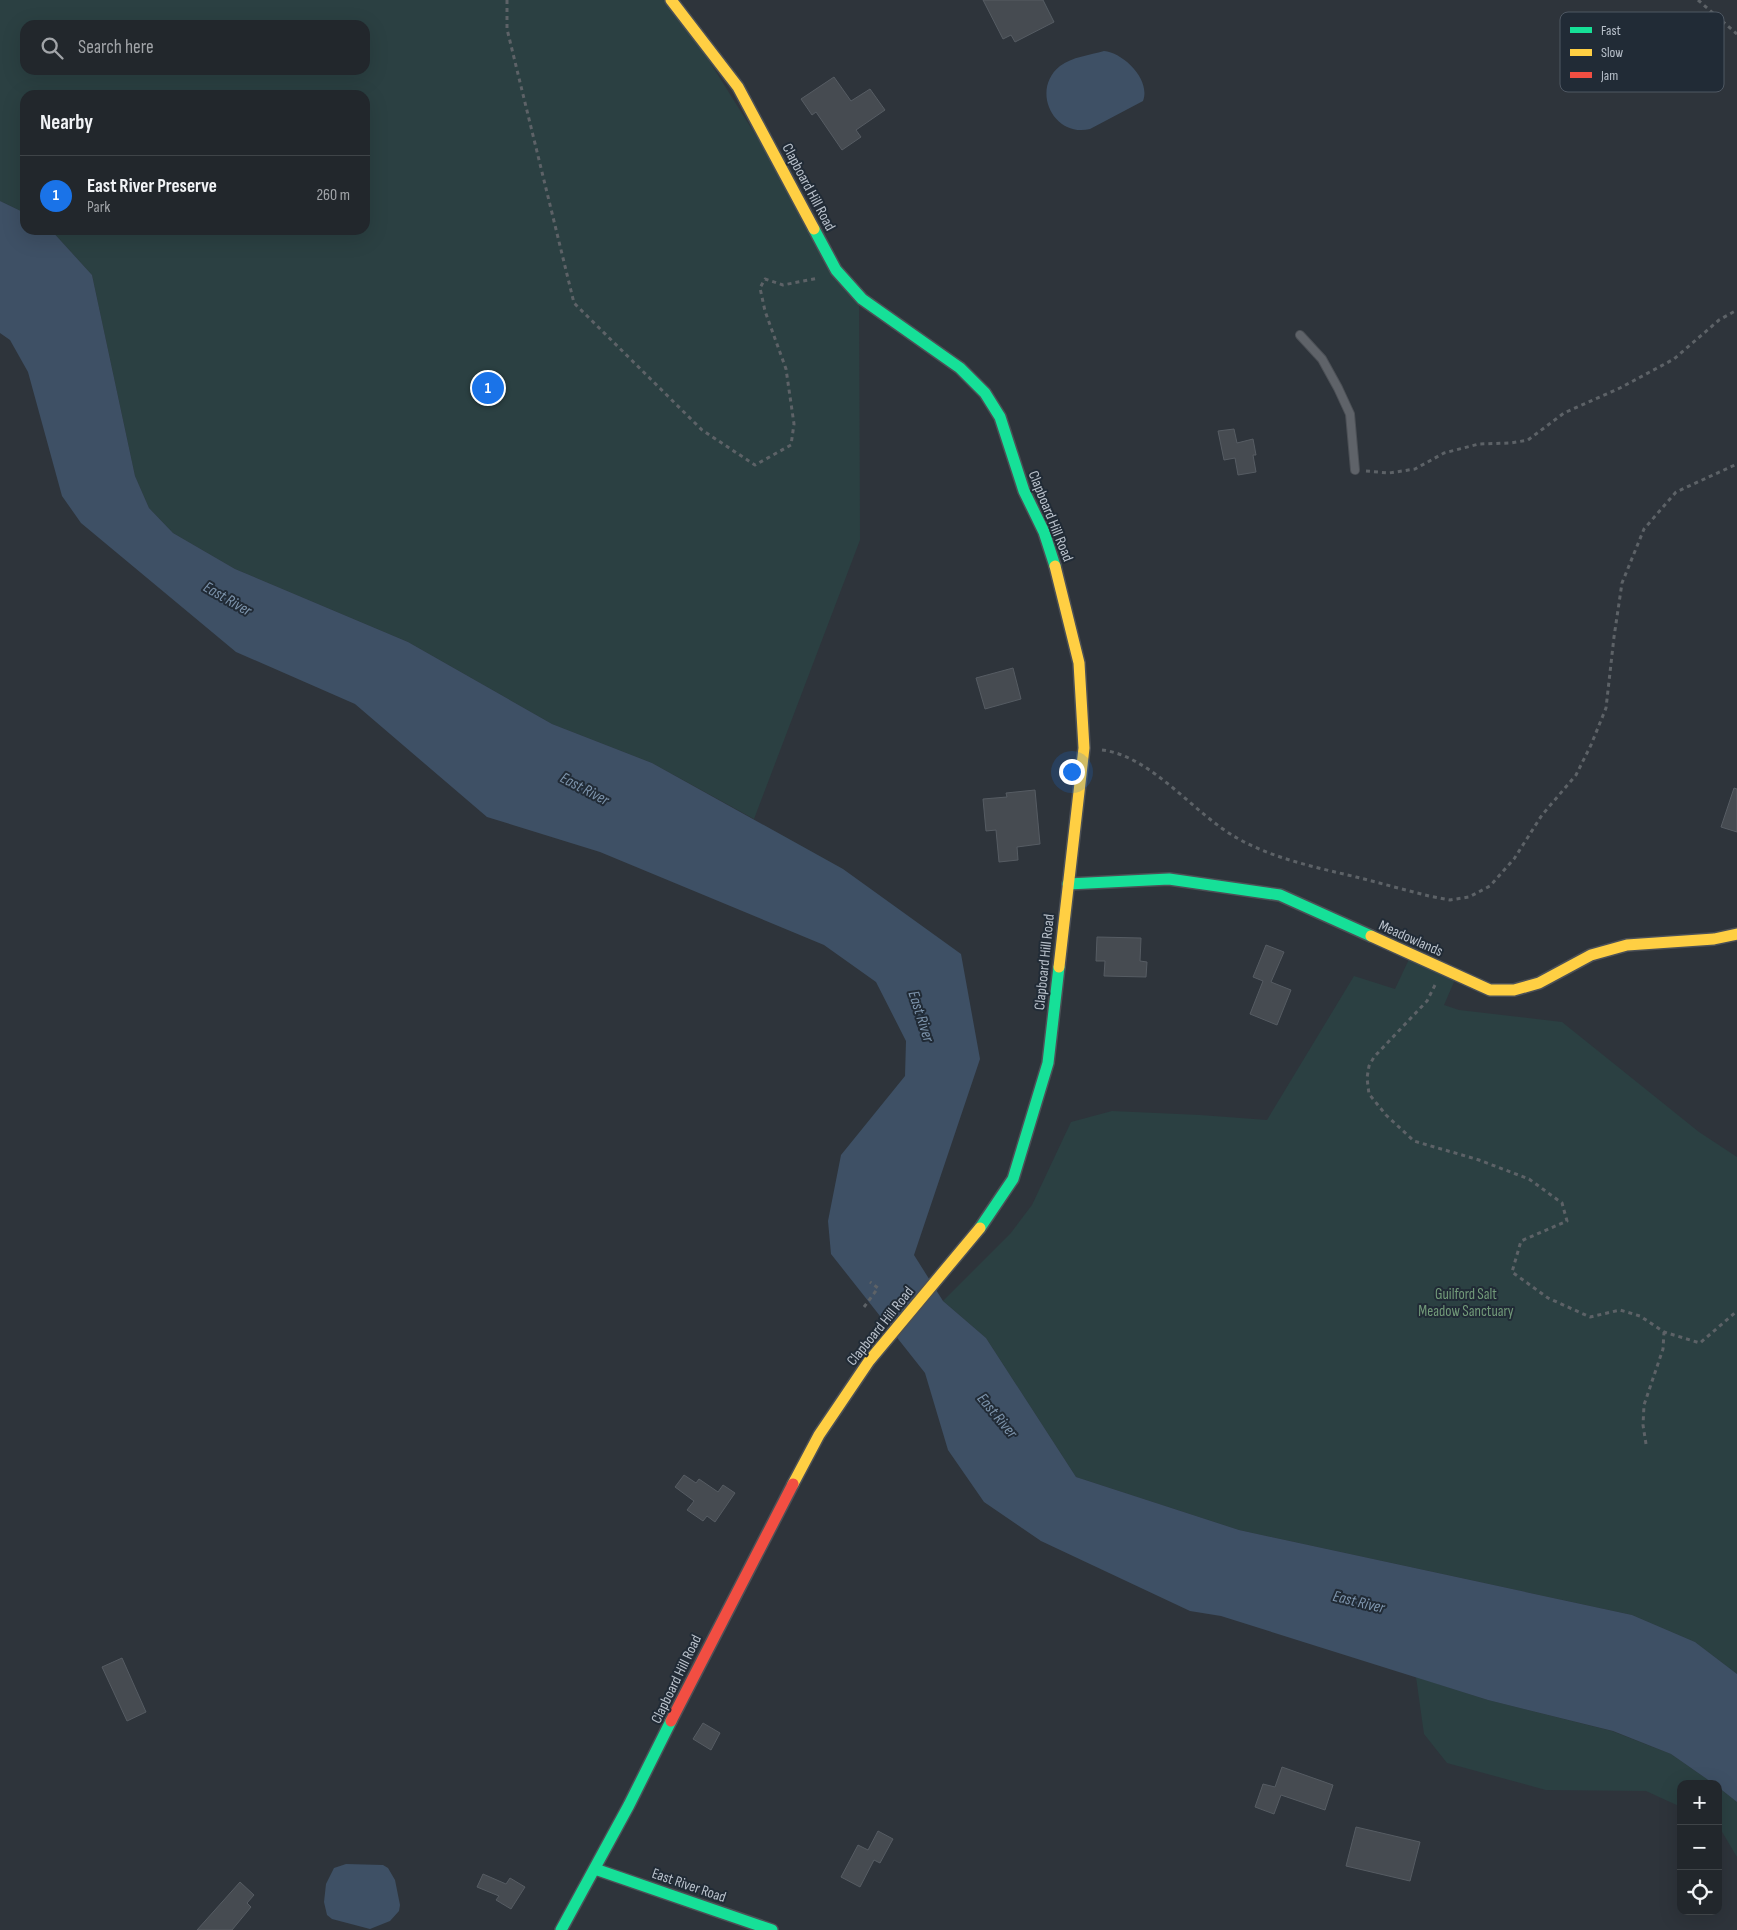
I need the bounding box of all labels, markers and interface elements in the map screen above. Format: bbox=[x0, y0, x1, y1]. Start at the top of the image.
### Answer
legend bbox=[1560, 12, 1724, 92]
search box bbox=[20, 20, 370, 75]
text: Fast bbox=[1601, 22, 1621, 39]
icon: search bbox=[38, 34, 66, 62]
text: Search here bbox=[78, 36, 154, 59]
text: Slow bbox=[1601, 44, 1623, 61]
text: Jam bbox=[1600, 67, 1618, 84]
text: Nearby bbox=[40, 110, 93, 135]
street label: Clapboard Hill Road bbox=[778, 140, 840, 234]
text: East River Preserve bbox=[87, 175, 217, 198]
text: 1 bbox=[53, 186, 59, 205]
text: 260 m bbox=[316, 186, 350, 205]
text: Park bbox=[87, 198, 110, 217]
pin: 1 bbox=[472, 369, 504, 407]
street label: Clapboard Hill Road bbox=[1024, 468, 1077, 564]
water label: East River bbox=[200, 578, 255, 621]
your location bbox=[1059, 759, 1085, 785]
water label: East River bbox=[557, 769, 612, 810]
street label: Clapboard Hill Road bbox=[1030, 913, 1059, 1011]
street label: Meadowlands bbox=[1376, 916, 1446, 961]
water label: East River bbox=[903, 989, 938, 1045]
street label: Clapboard Hill Road bbox=[843, 1283, 918, 1370]
park label: Guilford Salt Meadow Sanctuary bbox=[1418, 1285, 1514, 1321]
water label: East River bbox=[973, 1390, 1021, 1443]
water label: East River bbox=[1331, 1587, 1387, 1618]
street label: Clapboard Hill Road bbox=[647, 1632, 706, 1727]
map controls bbox=[1677, 1780, 1722, 1915]
button: + bbox=[1677, 1780, 1722, 1825]
button: − bbox=[1677, 1825, 1722, 1870]
street label: East River Road bbox=[649, 1864, 728, 1907]
button: locate bbox=[1677, 1870, 1722, 1915]

